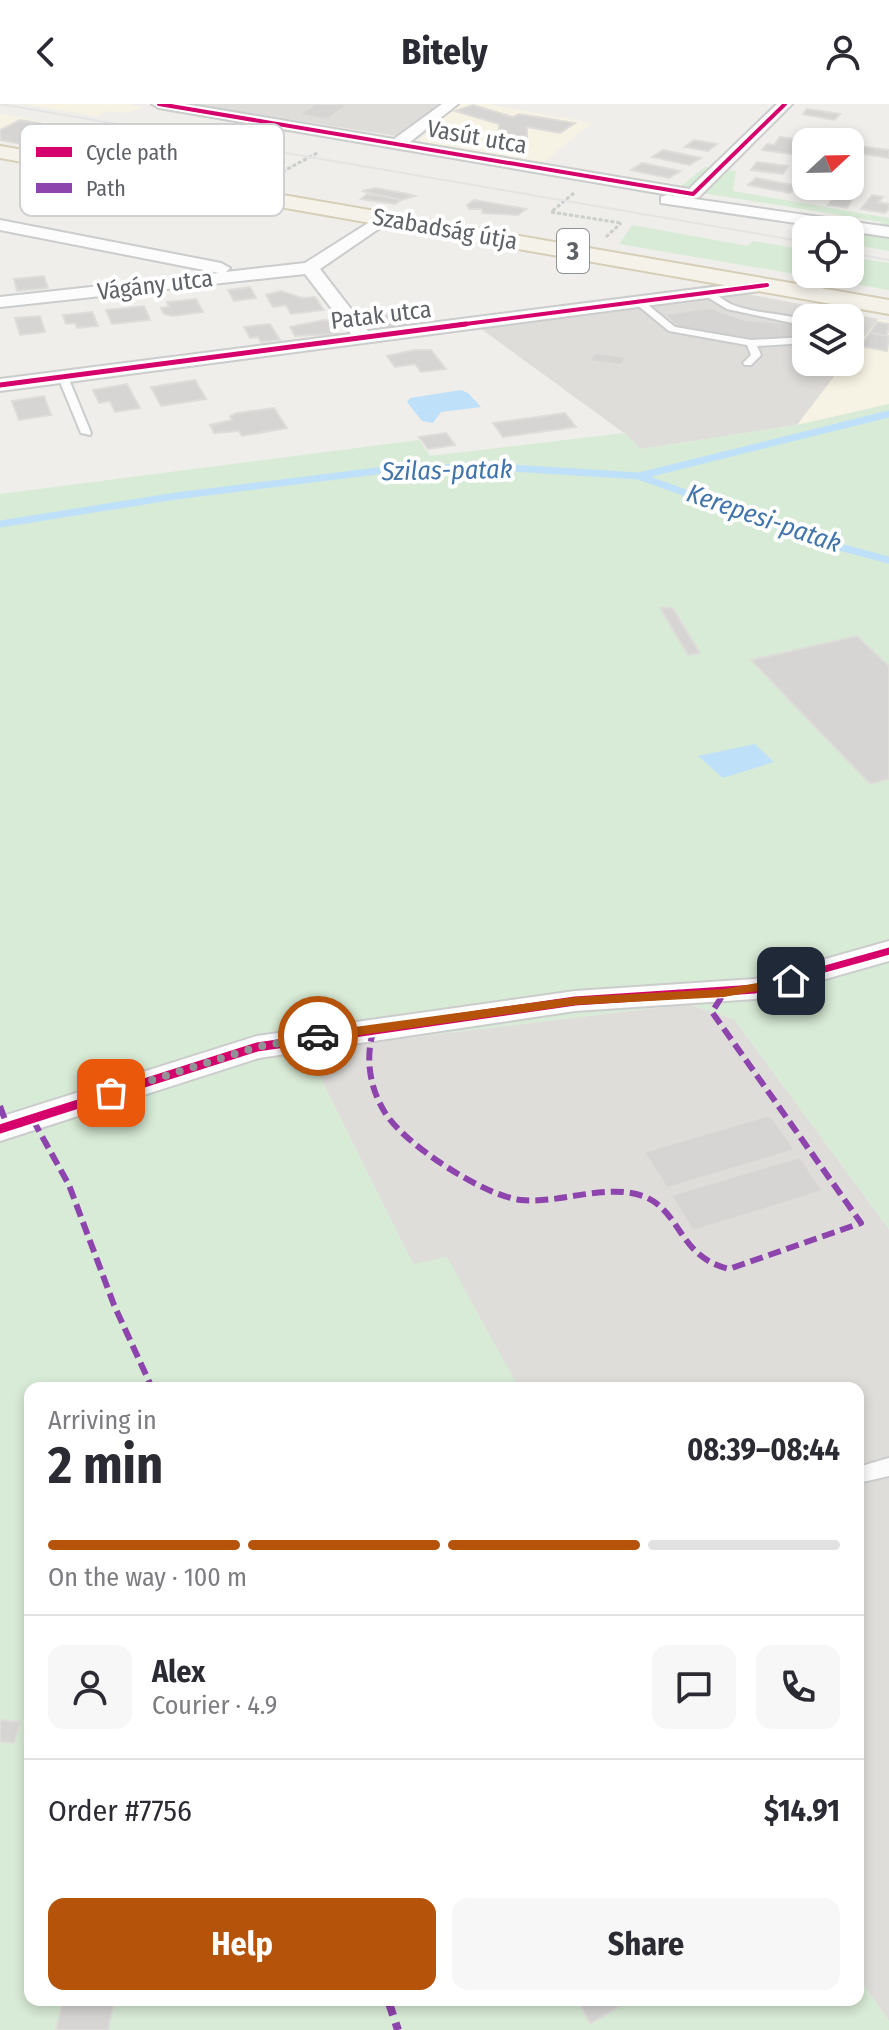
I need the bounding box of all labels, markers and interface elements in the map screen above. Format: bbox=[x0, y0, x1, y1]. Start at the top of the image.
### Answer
icon: back bbox=[24, 30, 68, 74]
text: Bitely bbox=[401, 30, 488, 74]
icon: person bbox=[821, 30, 865, 74]
street label: Vasút utca bbox=[425, 114, 529, 160]
legend bbox=[20, 124, 284, 216]
north arrow bbox=[792, 128, 864, 200]
map controls bbox=[792, 128, 864, 376]
text: Cycle path bbox=[86, 139, 178, 166]
text: Path bbox=[86, 175, 126, 202]
street label: Szabadság útja bbox=[370, 202, 520, 256]
button: locate bbox=[792, 216, 864, 288]
road number: 3 bbox=[557, 229, 589, 273]
street label: Vágány utca bbox=[96, 264, 214, 306]
street label: Patak utca bbox=[329, 295, 433, 335]
button: layers bbox=[792, 304, 864, 376]
water label: Szilas-patak bbox=[380, 454, 513, 487]
water label: Kerepesi-patak bbox=[683, 478, 845, 559]
pin bbox=[757, 947, 825, 1015]
icon: home bbox=[769, 959, 813, 1003]
courier bbox=[278, 996, 358, 1076]
icon: car bbox=[296, 1014, 340, 1058]
pin bbox=[77, 1059, 145, 1127]
icon: bag bbox=[89, 1071, 133, 1115]
text: Arriving in bbox=[48, 1405, 157, 1436]
text: 08:39–08:44 bbox=[687, 1432, 840, 1468]
text: 2 min bbox=[48, 1434, 163, 1497]
text: On the way · 100 m bbox=[48, 1562, 247, 1593]
button: person bbox=[48, 1645, 132, 1729]
button: chat bbox=[652, 1645, 736, 1729]
button: phone bbox=[756, 1645, 840, 1729]
text: Alex bbox=[152, 1654, 205, 1690]
text: Courier · 4.9 bbox=[152, 1690, 277, 1721]
text: Order #7756 bbox=[48, 1793, 192, 1829]
text: $14.91 bbox=[764, 1793, 840, 1829]
button: Help bbox=[48, 1898, 436, 1990]
button: Share bbox=[452, 1898, 840, 1990]

